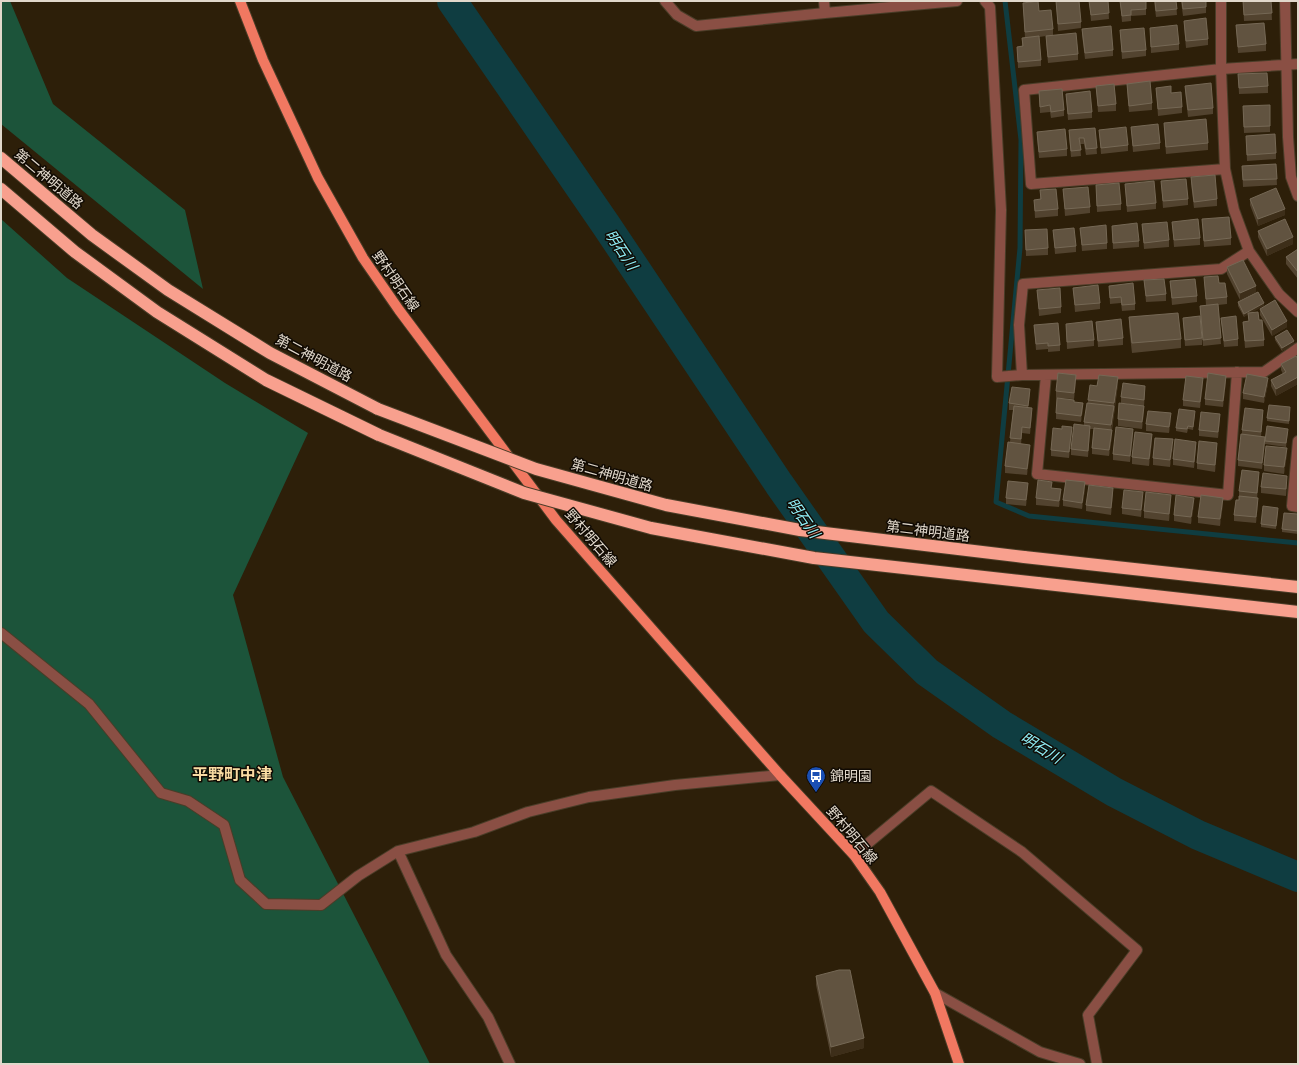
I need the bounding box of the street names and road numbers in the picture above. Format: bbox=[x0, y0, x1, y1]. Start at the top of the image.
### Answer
street label: 第二神明道路 bbox=[11, 146, 86, 213]
street label: 野村明石線 bbox=[369, 248, 423, 315]
street label: 第二神明道路 bbox=[273, 331, 355, 386]
street label: 第二神明道路 bbox=[569, 456, 655, 495]
street label: 野村明石線 bbox=[561, 506, 620, 570]
street label: 第二神明道路 bbox=[885, 518, 971, 545]
street label: 野村明石線 bbox=[823, 803, 881, 868]

